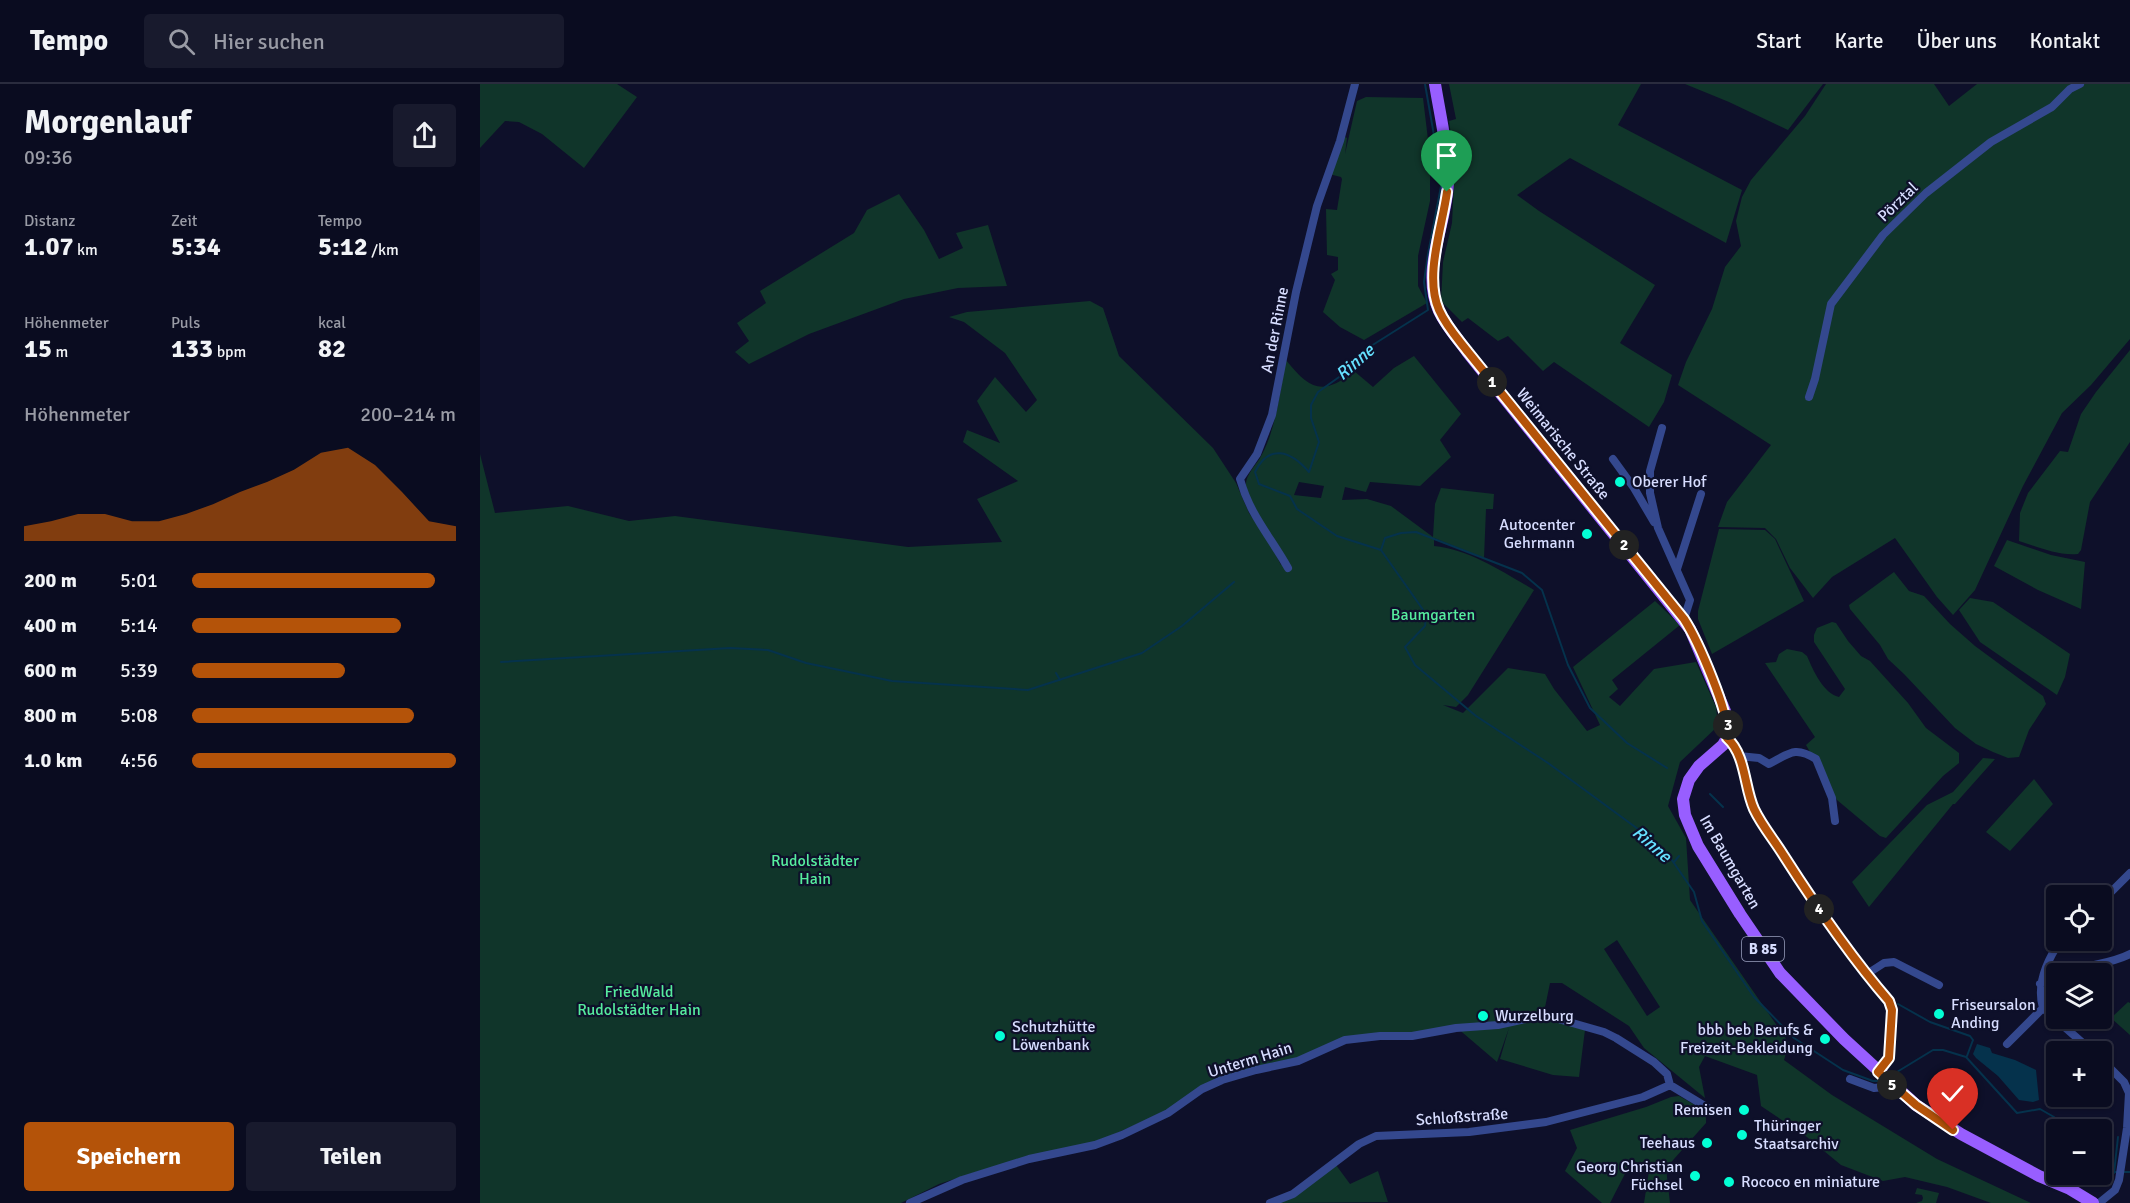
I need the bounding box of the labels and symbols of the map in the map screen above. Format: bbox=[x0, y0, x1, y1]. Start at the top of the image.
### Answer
pin bbox=[1421, 130, 1472, 192]
street label: Pörztal bbox=[1874, 178, 1923, 226]
street label: An der Rinne bbox=[1257, 285, 1293, 375]
water label: Rinne bbox=[1331, 339, 1380, 385]
pin: 1 bbox=[1477, 367, 1507, 397]
street label: Weimarische Straße bbox=[1512, 384, 1614, 504]
place label: Oberer Hof bbox=[1632, 472, 1707, 492]
marker: Oberer Hof bbox=[1613, 475, 1627, 489]
place label: Autocenter Gehrmann bbox=[1499, 515, 1575, 553]
marker: Autocenter Gehrmann bbox=[1580, 527, 1594, 541]
pin: 2 bbox=[1609, 530, 1639, 560]
park label: Baumgarten bbox=[1391, 605, 1475, 625]
pin: 3 bbox=[1713, 710, 1743, 740]
street label: Im Baumgarten bbox=[1695, 811, 1765, 913]
water label: Rinne bbox=[1628, 821, 1677, 867]
park label: Rudolstädter Hain bbox=[771, 851, 859, 889]
pin: 4 bbox=[1804, 894, 1834, 924]
road number: B 85 bbox=[1742, 937, 1784, 961]
park label: FriedWald Rudolstädter Hain bbox=[577, 982, 701, 1020]
place label: Friseursalon Anding bbox=[1951, 995, 2036, 1033]
place label: Wurzelburg bbox=[1495, 1006, 1574, 1026]
marker: Friseursalon Anding bbox=[1932, 1007, 1946, 1021]
marker: Wurzelburg bbox=[1476, 1009, 1490, 1023]
place label: Schutzhütte Löwenbank bbox=[1012, 1017, 1095, 1055]
place label: bbb beb Berufs & Freizeit-Bekleidung bbox=[1680, 1020, 1813, 1058]
marker: Schutzhütte Löwenbank bbox=[993, 1029, 1007, 1043]
marker: bbb beb Berufs & Freizeit-Bekleidung bbox=[1818, 1032, 1832, 1046]
street label: Unterm Hain bbox=[1205, 1038, 1295, 1082]
pin bbox=[1927, 1068, 1978, 1130]
pin: 5 bbox=[1877, 1070, 1907, 1100]
place label: Remisen bbox=[1674, 1100, 1732, 1120]
marker: Remisen bbox=[1737, 1103, 1751, 1117]
street label: Schloßstraße bbox=[1415, 1104, 1509, 1130]
place label: Thüringer Staatsarchiv bbox=[1754, 1116, 1839, 1154]
marker: Thüringer Staatsarchiv bbox=[1735, 1128, 1749, 1142]
place label: Teehaus bbox=[1640, 1133, 1695, 1153]
marker: Teehaus bbox=[1700, 1136, 1714, 1150]
place label: Georg Christian Füchsel bbox=[1576, 1157, 1683, 1195]
marker: Georg Christian Füchsel bbox=[1688, 1169, 1702, 1183]
place label: Rococo en miniature bbox=[1741, 1172, 1880, 1192]
marker: Rococo en miniature bbox=[1722, 1175, 1736, 1189]

